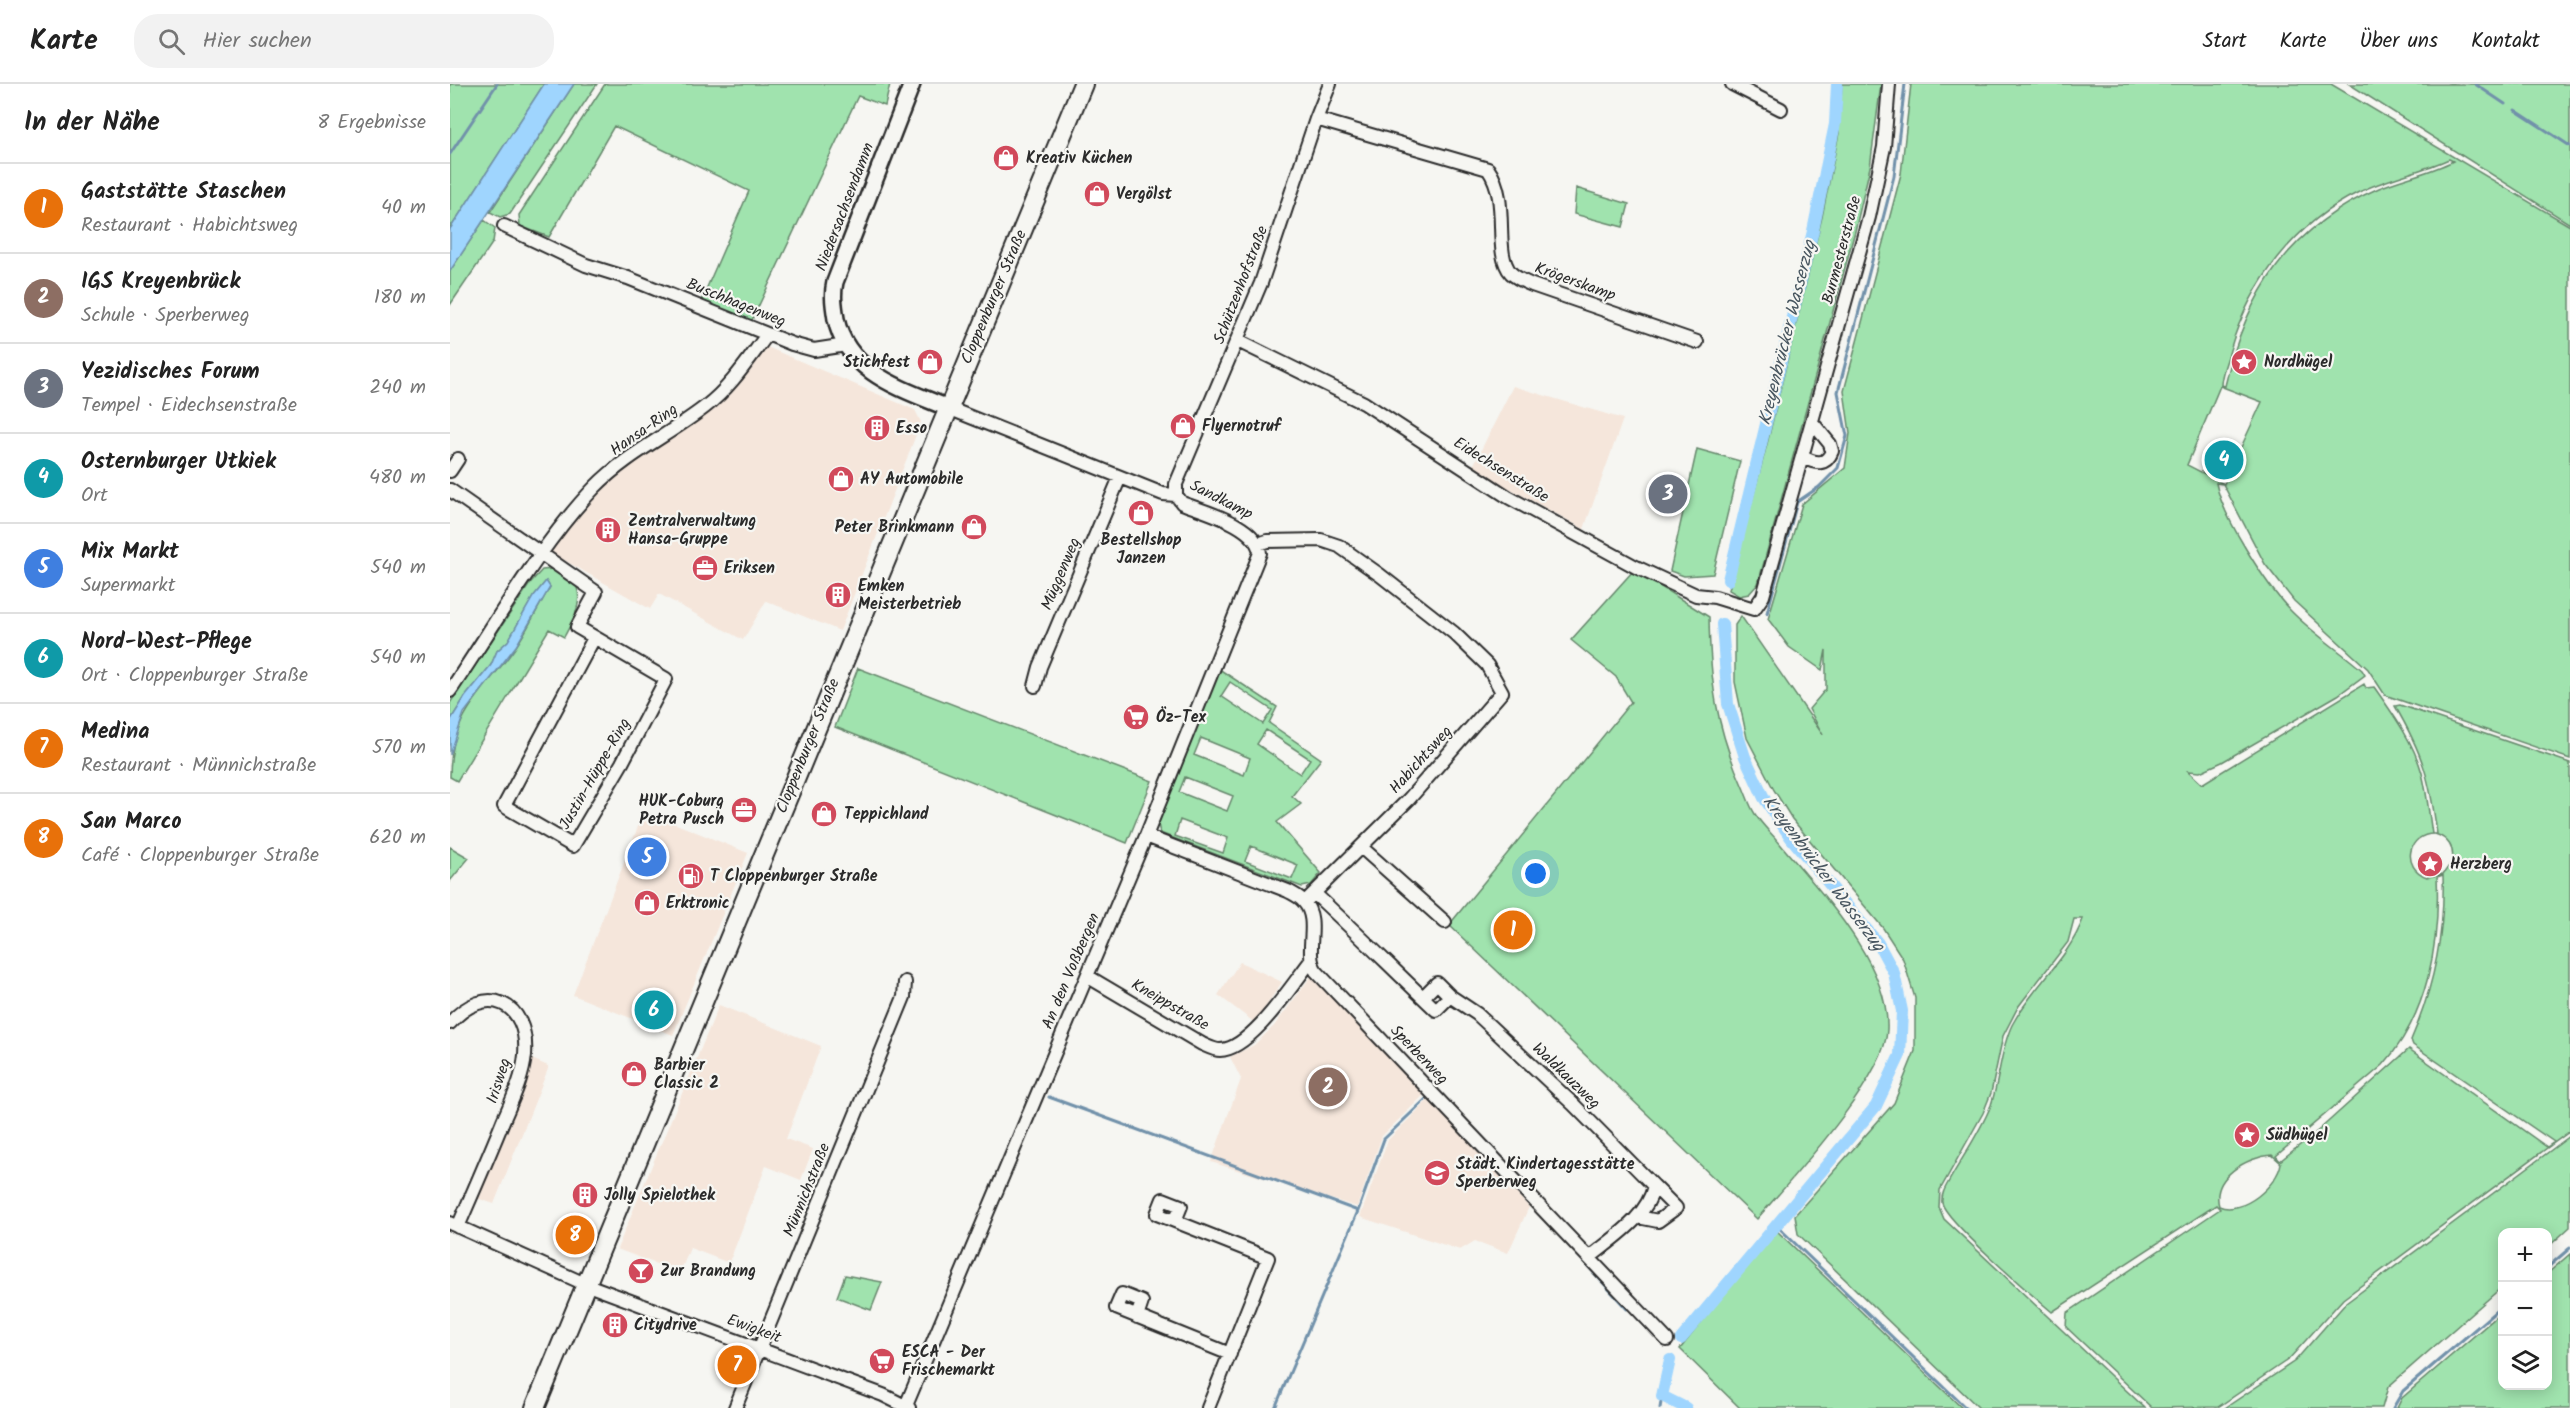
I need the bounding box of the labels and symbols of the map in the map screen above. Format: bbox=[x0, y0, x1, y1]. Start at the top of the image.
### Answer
street label: Niedersachsendamm bbox=[809, 139, 881, 275]
shop icon: Kreativ Küchen bbox=[991, 143, 1021, 173]
place label: Kreativ Küchen bbox=[1026, 146, 1133, 171]
shop icon: Vergölst bbox=[1082, 179, 1112, 209]
place label: Vergölst bbox=[1116, 182, 1173, 207]
street label: Burmesterstraße bbox=[1816, 193, 1868, 307]
street label: Schützenhofstraße bbox=[1207, 222, 1275, 348]
street label: Cloppenburger Straße bbox=[954, 226, 1034, 368]
water label: Kreyenbrücker Wasserzug bbox=[1751, 236, 1825, 429]
street label: Krögerskamp bbox=[1531, 256, 1619, 308]
street label: Buschhagenweg bbox=[682, 272, 790, 334]
shop icon: Stichfest bbox=[915, 347, 945, 377]
place icon: Nordhügel bbox=[2229, 347, 2259, 377]
place label: Stichfest bbox=[844, 350, 911, 375]
place label: Nordhügel bbox=[2264, 350, 2333, 375]
street label: Hansa-Ring bbox=[605, 397, 683, 463]
shop icon: Flyernotruf bbox=[1168, 411, 1198, 441]
building icon: Esso bbox=[862, 413, 892, 443]
place label: Flyernotruf bbox=[1202, 414, 1283, 439]
place label: Esso bbox=[896, 416, 927, 441]
street label: Eidechsenstraße bbox=[1448, 431, 1554, 509]
pin: 4 bbox=[2204, 438, 2244, 482]
shop icon: AY Automobile bbox=[826, 464, 856, 494]
place label: AY Automobile bbox=[860, 467, 963, 492]
pin: 3 bbox=[1648, 472, 1688, 516]
street label: Sandkamp bbox=[1185, 473, 1257, 527]
shop icon: Bestellshop Janzen bbox=[1126, 498, 1156, 528]
place label: Zentralverwaltung Hansa-Gruppe bbox=[628, 509, 756, 552]
shop icon: Peter Brinkmann bbox=[959, 512, 989, 542]
building icon: Zentralverwaltung Hansa-Gruppe bbox=[593, 515, 623, 545]
place label: Peter Brinkmann bbox=[835, 515, 954, 540]
place label: Bestellshop Janzen bbox=[1100, 528, 1182, 571]
street label: Müggenweg bbox=[1034, 534, 1088, 614]
office icon: Eriksen bbox=[690, 553, 720, 583]
place label: Eriksen bbox=[724, 556, 775, 581]
place label: Emken Meisterbetrieb bbox=[858, 574, 961, 617]
building icon: Emken Meisterbetrieb bbox=[823, 580, 853, 610]
street label: Cloppenburger Straße bbox=[769, 675, 847, 817]
supermarket icon: Öz-Tex bbox=[1121, 702, 1151, 732]
place label: Öz-Tex bbox=[1156, 705, 1207, 730]
street label: Justin-Hüppe-Ring bbox=[553, 713, 637, 835]
street label: Habichtsweg bbox=[1383, 720, 1459, 800]
place label: HUK-Coburg Petra Pusch bbox=[638, 789, 724, 832]
water label: Kreyenbrücker Wasserzug bbox=[1754, 790, 1893, 960]
office icon: HUK-Coburg Petra Pusch bbox=[729, 795, 759, 825]
shop icon: Teppichland bbox=[809, 799, 839, 829]
place label: Teppichland bbox=[844, 802, 929, 827]
pin: 5 bbox=[628, 834, 666, 880]
place icon: Herzberg bbox=[2415, 849, 2445, 879]
place label: Herzberg bbox=[2450, 852, 2512, 877]
your location bbox=[1521, 859, 1550, 888]
fuel station icon: T Cloppenburger Straße bbox=[676, 861, 706, 891]
place label: T Cloppenburger Straße bbox=[710, 864, 878, 889]
shop icon: Erktronic bbox=[632, 888, 662, 918]
place label: Erktronic bbox=[666, 891, 730, 916]
pin: 1 bbox=[1494, 908, 1532, 952]
street label: An den Voßbergen bbox=[1035, 909, 1107, 1033]
street label: Kneippstraße bbox=[1126, 973, 1214, 1037]
pin: 6 bbox=[634, 988, 674, 1032]
street label: Sperberweg bbox=[1384, 1019, 1454, 1091]
street label: Waldkauzweg bbox=[1526, 1037, 1606, 1115]
place label: Barbier Classic 2 bbox=[654, 1053, 719, 1096]
street label: Irisweg bbox=[480, 1055, 518, 1107]
shop icon: Barbier Classic 2 bbox=[619, 1059, 649, 1089]
pin: 2 bbox=[1308, 1064, 1348, 1110]
place icon: Südhügel bbox=[2232, 1120, 2262, 1150]
place label: Südhügel bbox=[2266, 1123, 2328, 1148]
street label: Münnichstraße bbox=[777, 1139, 837, 1241]
place label: Städt. Kindertagesstätte Sperberweg bbox=[1456, 1152, 1635, 1195]
school or university icon: Städt. Kindertagesstätte Sperberweg bbox=[1422, 1158, 1452, 1188]
building icon: Jolly Spielothek bbox=[570, 1180, 600, 1210]
place label: Jolly Spielothek bbox=[604, 1183, 716, 1208]
pin: 8 bbox=[556, 1212, 594, 1258]
bar icon: Zur Brandung bbox=[626, 1256, 656, 1286]
place label: Zur Brandung bbox=[660, 1259, 756, 1284]
street label: Ewigkeit bbox=[723, 1308, 785, 1351]
building icon: Citydrive bbox=[600, 1310, 630, 1340]
place label: Citydrive bbox=[634, 1313, 697, 1338]
place label: ESCA - Der Frischemarkt bbox=[902, 1340, 996, 1383]
pin: 7 bbox=[718, 1342, 756, 1388]
supermarket icon: ESCA - Der Frischemarkt bbox=[867, 1346, 897, 1376]

